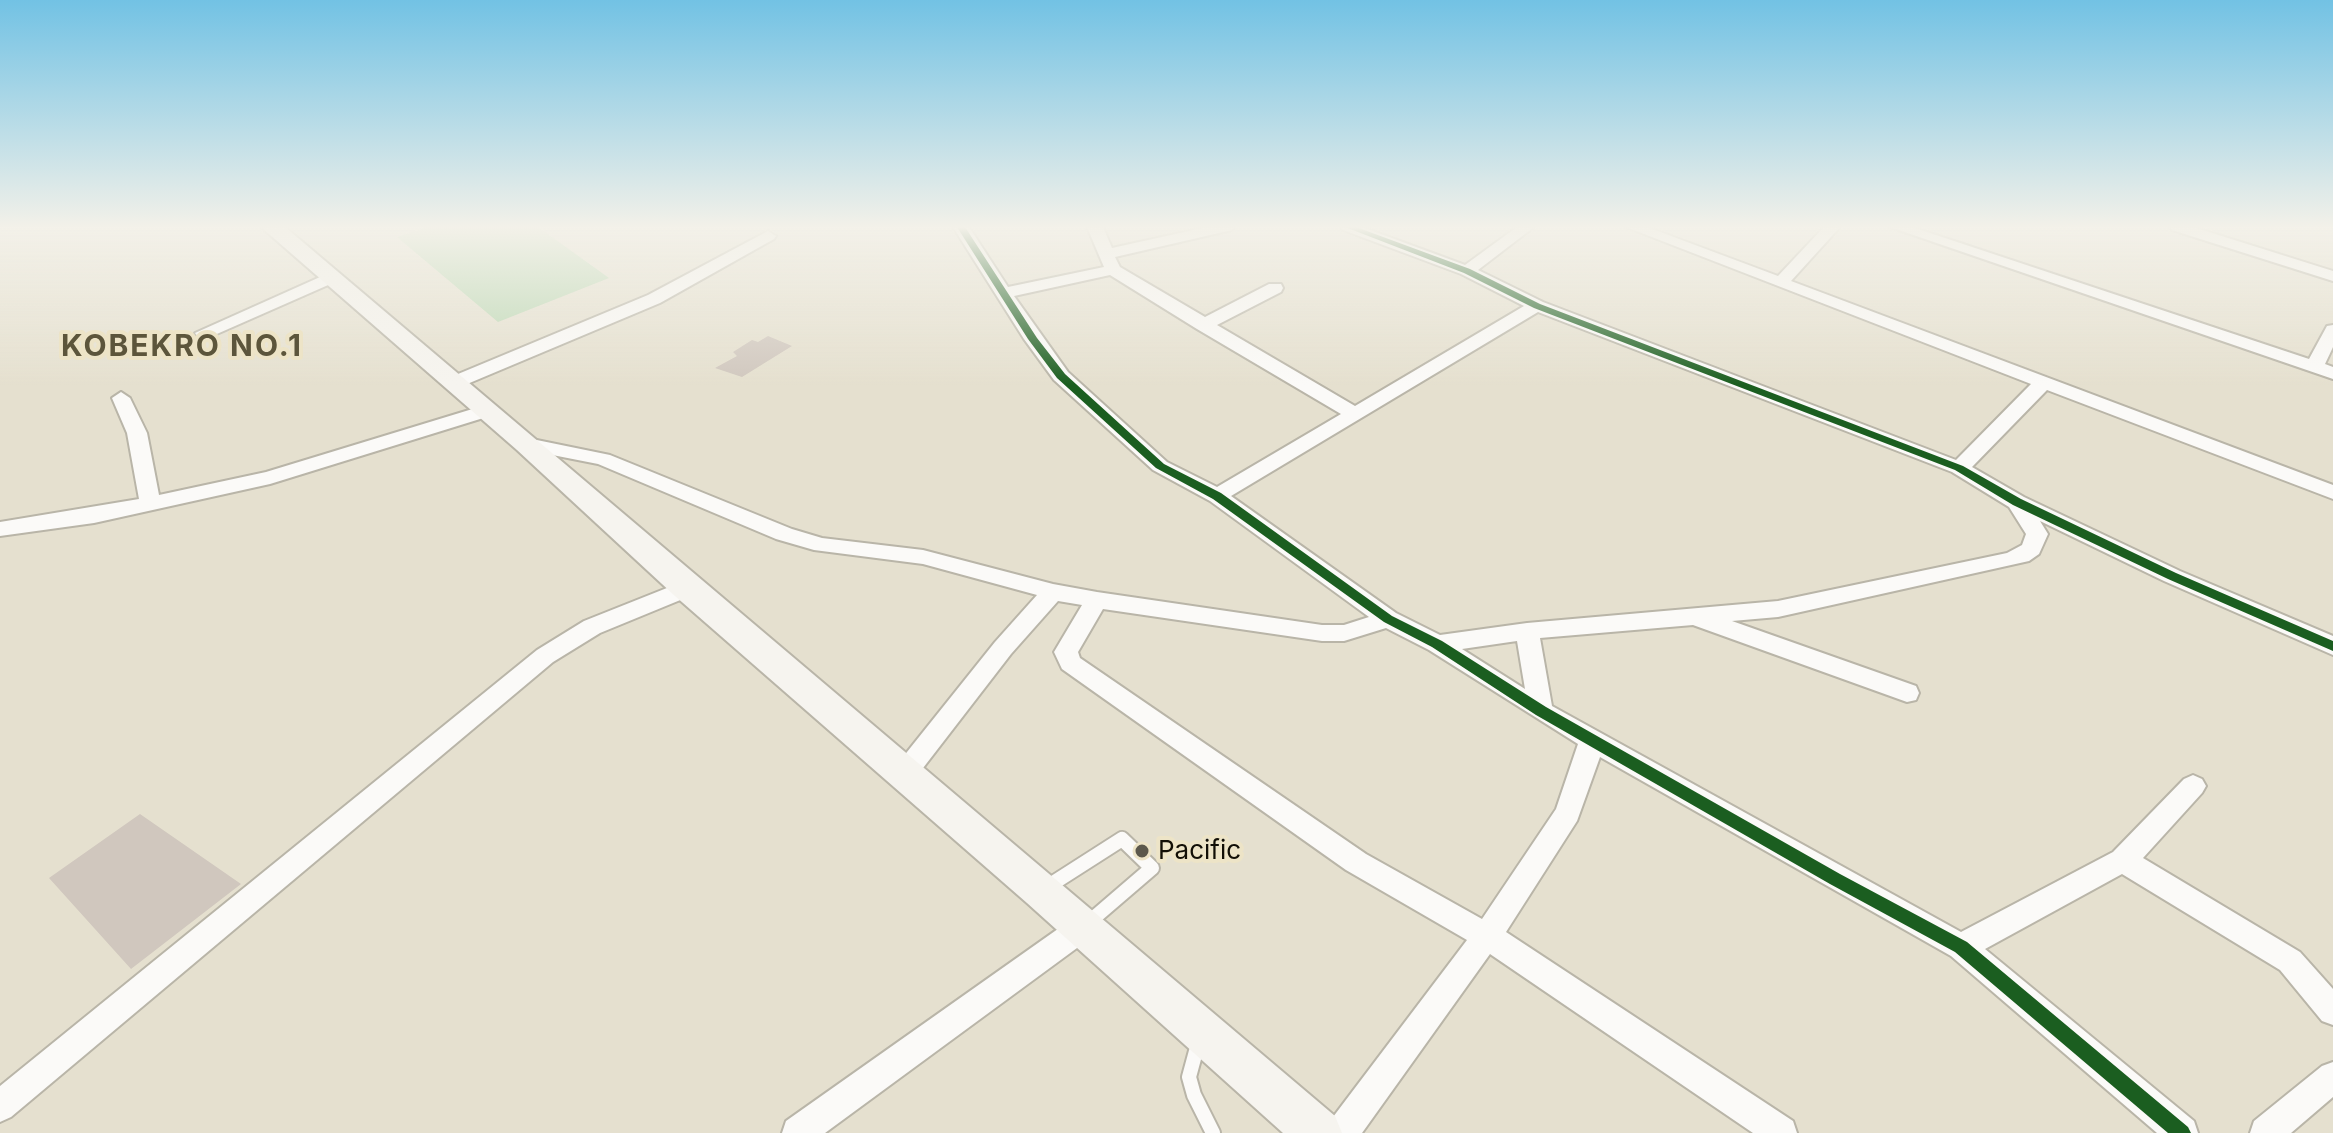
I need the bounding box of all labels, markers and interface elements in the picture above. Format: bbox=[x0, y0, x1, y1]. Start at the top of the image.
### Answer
district label: KOBEKRO NO.1 bbox=[61, 329, 303, 365]
place label: Pacific bbox=[1158, 835, 1241, 867]
marker: Pacific bbox=[1133, 842, 1151, 860]

